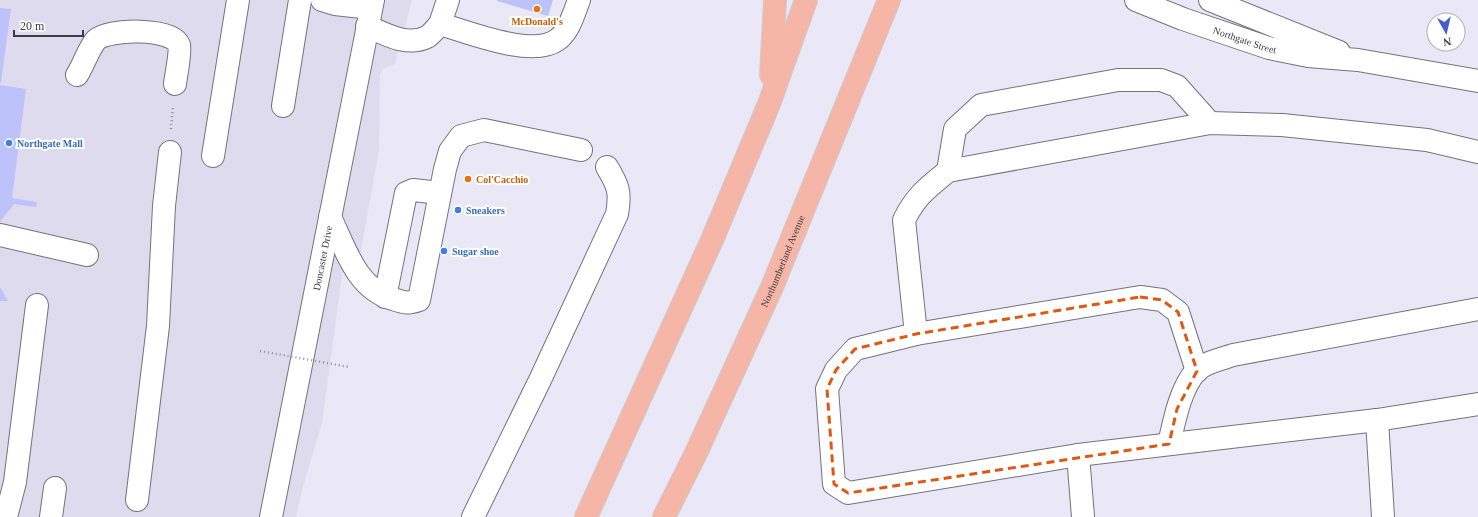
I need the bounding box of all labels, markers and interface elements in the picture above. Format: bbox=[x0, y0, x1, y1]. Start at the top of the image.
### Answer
marker: McDonald's bbox=[532, 4, 542, 14]
scale bar bbox=[14, 12, 83, 38]
north arrow bbox=[1426, 12, 1466, 52]
place label: McDonald's bbox=[511, 16, 563, 27]
text: 20 m bbox=[20, 19, 45, 33]
street label: Northgate Street bbox=[1212, 25, 1278, 55]
text: N bbox=[1443, 35, 1452, 48]
marker: Northgate Mall bbox=[4, 138, 14, 148]
place label: Northgate Mall bbox=[17, 138, 83, 149]
marker: Col'Cacchio bbox=[463, 174, 473, 184]
place label: Col'Cacchio bbox=[476, 174, 528, 185]
marker: Sneakers bbox=[453, 205, 463, 215]
place label: Sneakers bbox=[466, 205, 505, 216]
street label: Northumberland Avenue bbox=[759, 213, 807, 309]
street label: Doncaster Drive bbox=[311, 224, 334, 291]
marker: Sugar shoe bbox=[439, 246, 449, 256]
place label: Sugar shoe bbox=[452, 246, 499, 257]

